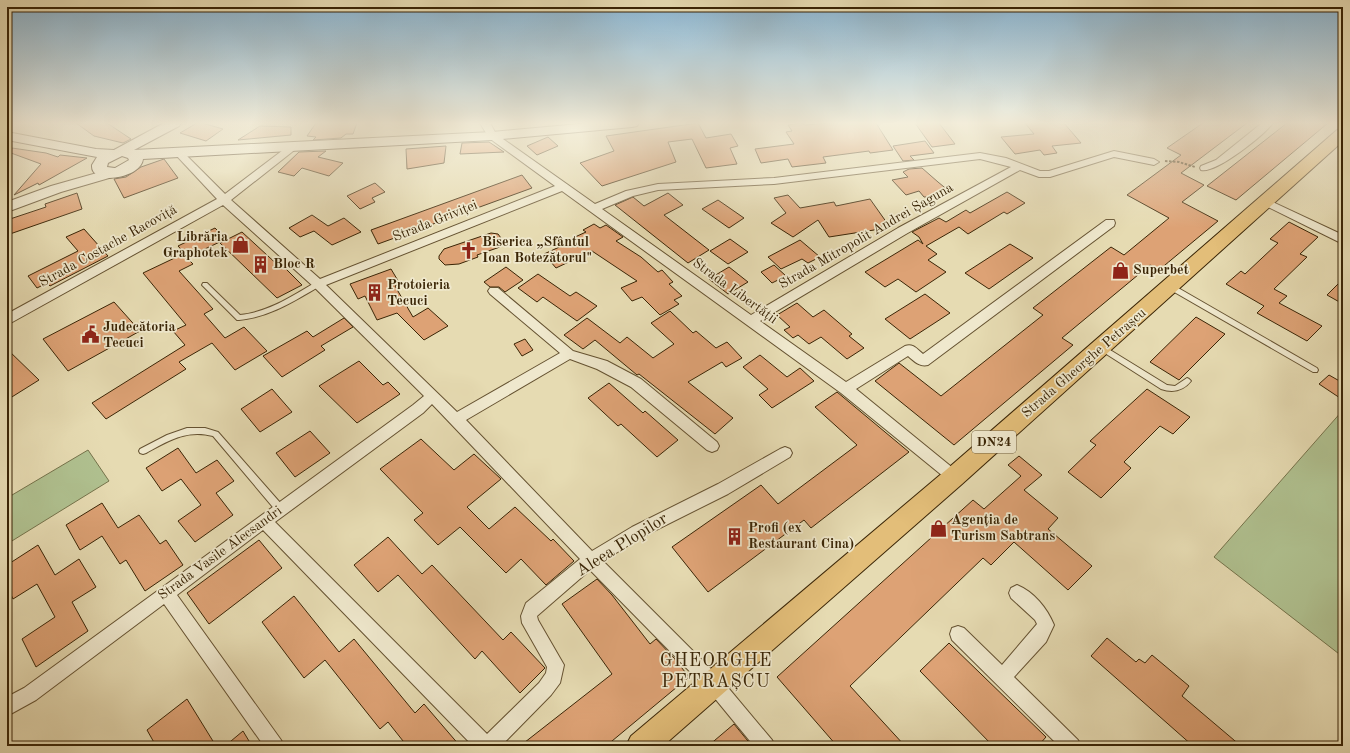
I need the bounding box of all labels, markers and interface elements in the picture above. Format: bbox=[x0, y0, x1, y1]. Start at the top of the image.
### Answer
street label: Strada Mitropolit Andrei Șaguna bbox=[776, 180, 956, 292]
street label: Strada Griviței bbox=[391, 198, 480, 244]
street label: Strada Costache Racoviță bbox=[37, 202, 179, 290]
place label: Librăria Graphotek bbox=[163, 230, 228, 260]
shop icon: Librăria Graphotek bbox=[231, 235, 251, 255]
place label: Biserica „Sfântul Ioan Botezătorul" bbox=[482, 235, 592, 265]
church icon: Biserica „Sfântul Ioan Botezătorul" bbox=[459, 240, 479, 260]
building icon: Bloc R bbox=[250, 254, 270, 274]
street label: Strada Libertății bbox=[690, 256, 780, 327]
place label: Bloc R bbox=[273, 257, 315, 271]
shop icon: Superbet bbox=[1110, 260, 1130, 280]
place label: Superbet bbox=[1133, 263, 1189, 277]
place label: Protoieria Tecuci bbox=[387, 278, 450, 308]
building icon: Protoieria Tecuci bbox=[364, 283, 384, 303]
street label: Strada Gheorghe Petrașcu bbox=[1019, 305, 1149, 421]
place label: Judecătoria Tecuci bbox=[103, 320, 176, 350]
public building icon: Judecătoria Tecuci bbox=[80, 325, 100, 345]
road number: DN24 bbox=[972, 431, 1016, 453]
street label: Strada Vasile Alecsandri bbox=[155, 503, 285, 603]
street label: Aleea Plopilor bbox=[573, 510, 671, 580]
place label: Agenția de Turism Sabtrans bbox=[951, 513, 1055, 543]
shop icon: Agenția de Turism Sabtrans bbox=[928, 518, 948, 538]
place label: Profi (ex Restaurant Cina) bbox=[748, 521, 854, 551]
building icon: Profi (ex Restaurant Cina) bbox=[725, 526, 745, 546]
district label: GHEORGHE PETRAȘCU bbox=[660, 652, 772, 692]

